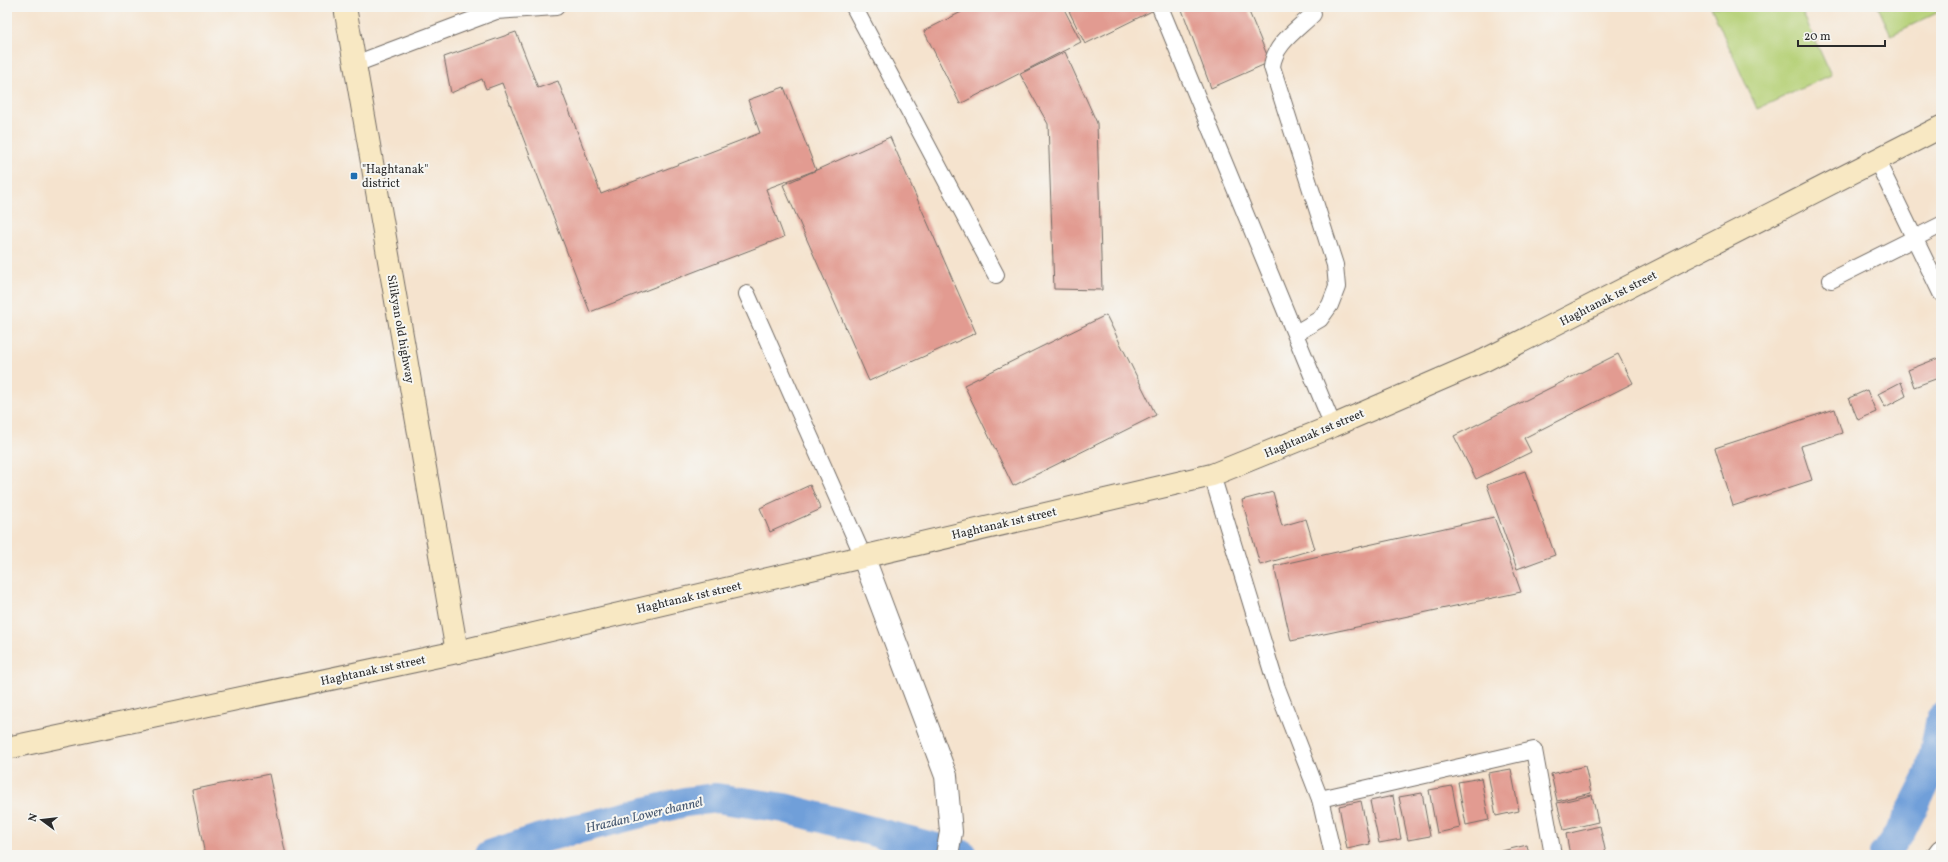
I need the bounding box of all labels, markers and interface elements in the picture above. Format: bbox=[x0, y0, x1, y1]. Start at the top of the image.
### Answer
scale bar bbox=[1798, 22, 1885, 48]
text: 20 m bbox=[1804, 29, 1831, 45]
place label: "Haghtanak" district bbox=[362, 162, 428, 192]
marker: "Haghtanak" district bbox=[349, 171, 359, 181]
street label: Haghtanak 1st street bbox=[1557, 267, 1660, 330]
street label: Silikyan old highway bbox=[383, 274, 418, 385]
street label: Haghtanak 1st street bbox=[1262, 406, 1367, 462]
street label: Haghtanak 1st street bbox=[950, 504, 1058, 544]
street label: Haghtanak 1st street bbox=[635, 578, 743, 618]
street label: Haghtanak 1st street bbox=[319, 652, 427, 690]
water label: Hrazdan Lower channel bbox=[584, 794, 706, 838]
north arrow bbox=[22, 800, 62, 840]
text: N bbox=[26, 812, 42, 824]

